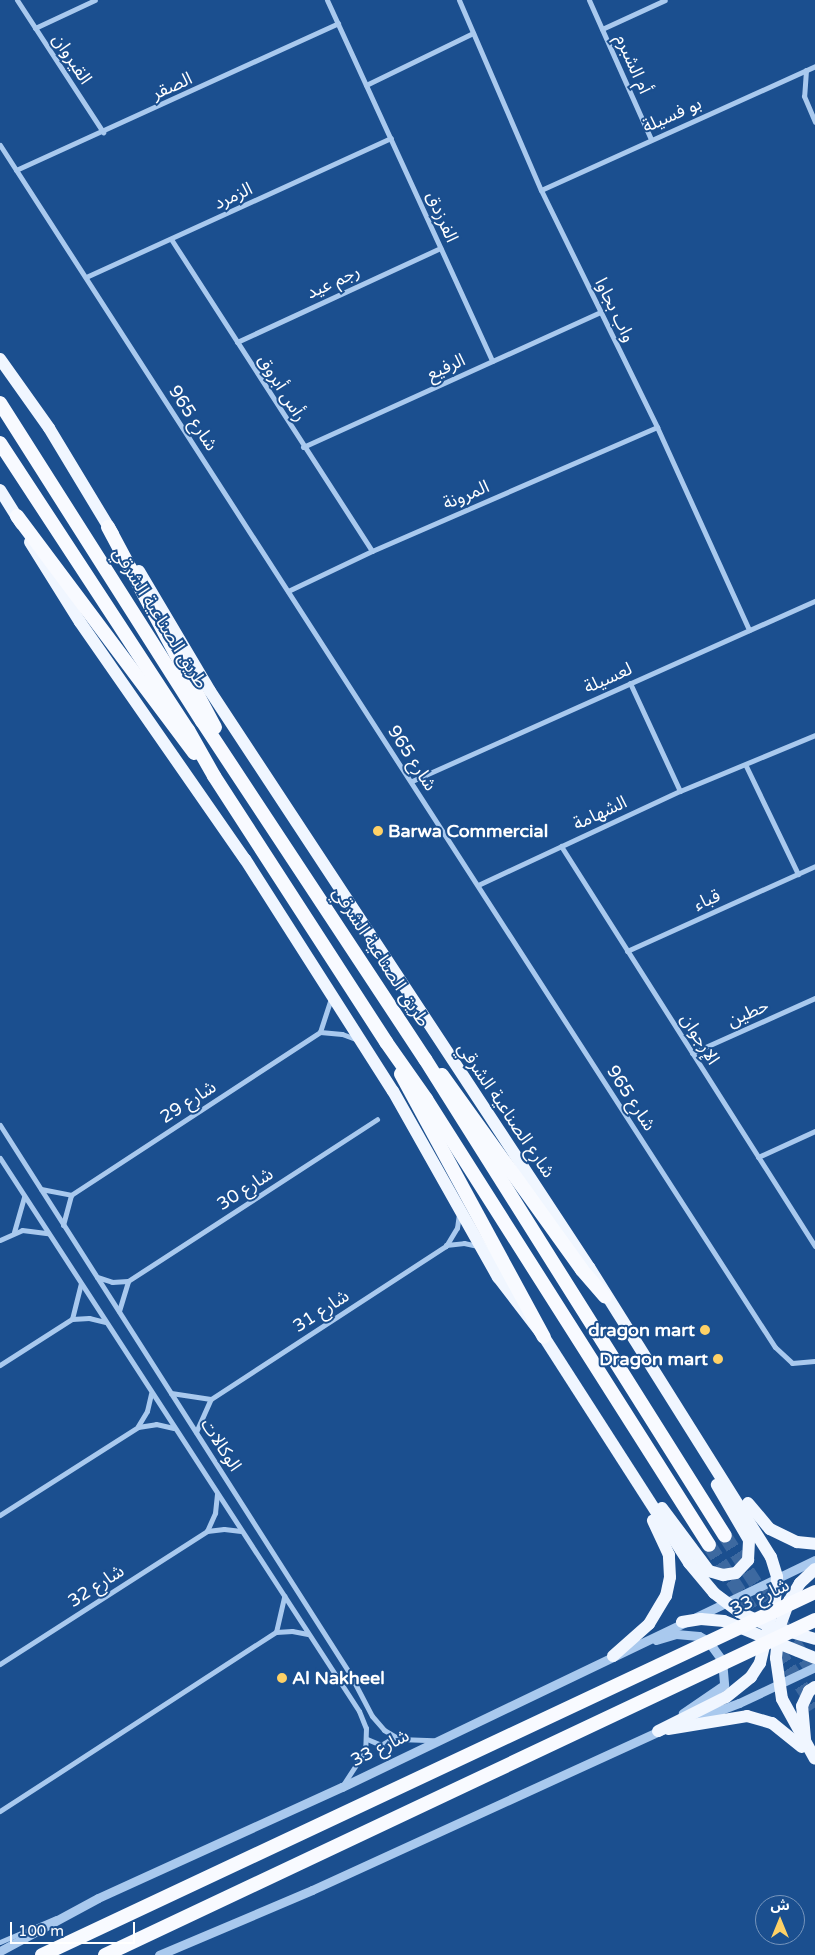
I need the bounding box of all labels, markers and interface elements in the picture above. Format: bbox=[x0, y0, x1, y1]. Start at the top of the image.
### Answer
street label: القيروان bbox=[48, 29, 96, 89]
street label: أم الشبرم bbox=[610, 31, 656, 97]
street label: الصقر bbox=[148, 68, 196, 104]
street label: بو فسيلة bbox=[639, 92, 705, 138]
street label: الزمرد bbox=[210, 178, 256, 214]
street label: الفرزدق bbox=[421, 188, 463, 246]
street label: رجم عيد bbox=[303, 260, 363, 304]
street label: واب بجاوا bbox=[590, 274, 640, 346]
street label: الرفيع bbox=[423, 349, 469, 385]
street label: رأس أبروق bbox=[253, 350, 311, 426]
street label: شارع 965 bbox=[164, 381, 222, 455]
street label: المرونة bbox=[440, 476, 492, 514]
street label: طريق الصناعية الشرقي bbox=[108, 544, 212, 692]
street label: لعسيلة bbox=[581, 658, 635, 698]
street label: شارع 965 bbox=[383, 721, 441, 795]
street label: الشهامة bbox=[570, 791, 630, 835]
place label: Barwa Commercial bbox=[388, 820, 548, 842]
marker: Barwa Commercial bbox=[372, 825, 384, 837]
street label: طريق الصناعية الشرقي bbox=[328, 883, 434, 1031]
street label: قباء bbox=[690, 885, 724, 915]
street label: حطين bbox=[724, 994, 772, 1032]
street label: الإرجوان bbox=[676, 1009, 724, 1069]
street label: شارع الصناعية الشرقي bbox=[453, 1038, 559, 1182]
street label: شارع 965 bbox=[602, 1061, 660, 1135]
street label: شارع 29 bbox=[156, 1076, 220, 1128]
street label: شارع 30 bbox=[213, 1163, 277, 1215]
street label: شارع 31 bbox=[289, 1285, 353, 1337]
place label: dragon mart bbox=[588, 1319, 695, 1341]
marker: dragon mart bbox=[699, 1324, 711, 1336]
place label: Dragon mart bbox=[599, 1348, 708, 1370]
marker: Dragon mart bbox=[712, 1353, 724, 1365]
street label: الوكالات bbox=[196, 1415, 246, 1475]
street label: شارع 32 bbox=[64, 1560, 128, 1612]
street label: شارع 33 bbox=[727, 1574, 793, 1620]
place label: Al Nakheel bbox=[292, 1667, 385, 1689]
marker: Al Nakheel bbox=[276, 1672, 288, 1684]
street label: شارع 33 bbox=[347, 1725, 413, 1771]
north arrow bbox=[755, 1895, 805, 1945]
text: ش bbox=[770, 1897, 790, 1914]
scale bar bbox=[12, 1912, 138, 1944]
text: 100 m bbox=[18, 1922, 64, 1940]

